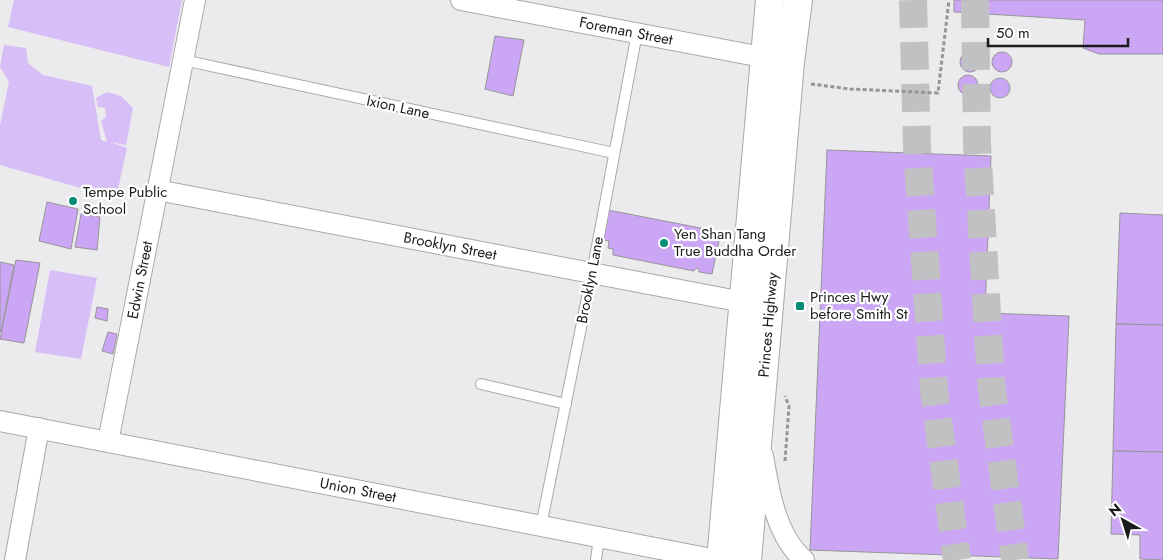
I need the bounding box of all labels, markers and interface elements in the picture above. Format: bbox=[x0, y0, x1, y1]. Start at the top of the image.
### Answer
street label: Foreman Street bbox=[577, 11, 675, 51]
scale bar bbox=[988, 15, 1128, 47]
text: 50 m bbox=[996, 22, 1030, 44]
street label: Ixion Lane bbox=[364, 90, 432, 124]
place label: Tempe Public School bbox=[83, 181, 168, 220]
marker: Tempe Public School bbox=[67, 195, 79, 207]
place label: Yen Shan Tang True Buddha Order bbox=[674, 223, 797, 262]
street label: Brooklyn Street bbox=[402, 226, 499, 266]
street label: Brooklyn Lane bbox=[571, 234, 609, 325]
marker: Yen Shan Tang True Buddha Order bbox=[658, 237, 670, 249]
street label: Edwin Street bbox=[122, 239, 158, 321]
street label: Princes Highway bbox=[752, 271, 784, 378]
place label: Princes Hwy before Smith St bbox=[810, 286, 908, 325]
marker: Princes Hwy before Smith St bbox=[794, 300, 806, 312]
street label: Union Street bbox=[318, 472, 399, 508]
north arrow bbox=[1098, 495, 1148, 545]
text: N bbox=[1104, 499, 1125, 521]

